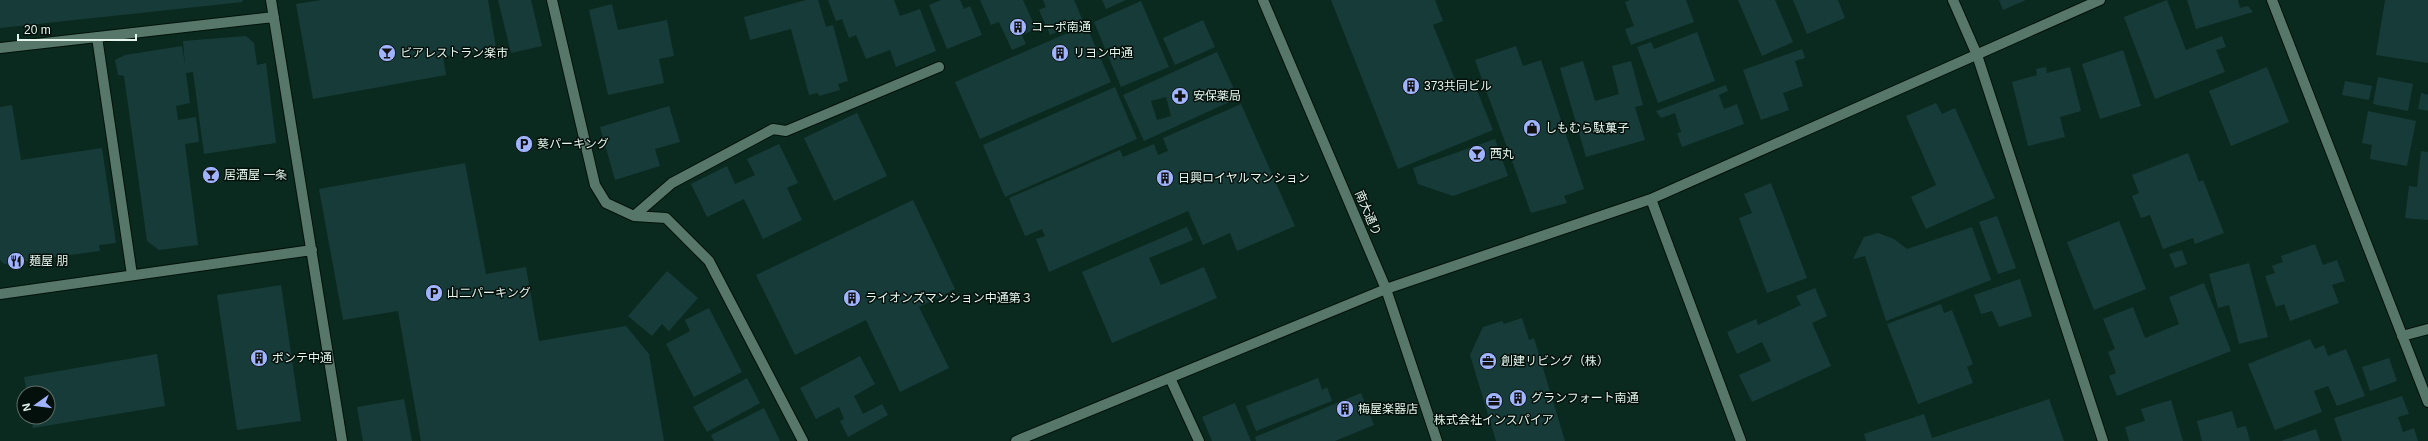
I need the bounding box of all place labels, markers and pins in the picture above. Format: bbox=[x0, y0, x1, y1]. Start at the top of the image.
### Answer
building icon: コーポ南通 bbox=[1008, 17, 1028, 37]
place label: コーポ南通 bbox=[1031, 20, 1091, 34]
bar icon: ビアレストラン楽市 bbox=[377, 43, 397, 63]
building icon: リヨン中通 bbox=[1050, 43, 1070, 63]
place label: ビアレストラン楽市 bbox=[400, 46, 508, 60]
place label: リヨン中通 bbox=[1073, 46, 1133, 60]
building icon: 373共同ビル bbox=[1401, 76, 1421, 96]
place label: 373共同ビル bbox=[1424, 79, 1492, 93]
pharmacy icon: 安保薬局 bbox=[1170, 86, 1190, 106]
place label: 安保薬局 bbox=[1193, 89, 1241, 103]
shop icon: しもむら駄菓子 bbox=[1522, 118, 1542, 138]
place label: しもむら駄菓子 bbox=[1545, 121, 1629, 135]
parking icon: 葵パーキング bbox=[514, 134, 534, 154]
place label: 葵パーキング bbox=[537, 137, 609, 151]
bar icon: 西丸 bbox=[1467, 144, 1487, 164]
place label: 西丸 bbox=[1490, 147, 1514, 161]
bar icon: 居酒屋 一条 bbox=[201, 165, 221, 185]
place label: 居酒屋 一条 bbox=[224, 168, 287, 182]
building icon: 日興ロイヤルマンション bbox=[1155, 168, 1175, 188]
place label: 日興ロイヤルマンション bbox=[1178, 171, 1310, 185]
restaurant icon: 麺屋 朋 bbox=[6, 251, 26, 271]
place label: 麺屋 朋 bbox=[29, 254, 68, 268]
parking icon: 山二パーキング bbox=[424, 283, 444, 303]
place label: 山二パーキング bbox=[447, 286, 531, 300]
building icon: ライオンズマンション中通第３ bbox=[842, 288, 862, 308]
place label: ライオンズマンション中通第３ bbox=[865, 291, 1033, 305]
building icon: ポンテ中通 bbox=[249, 348, 269, 368]
place label: ポンテ中通 bbox=[272, 351, 332, 365]
office icon: 創建リビング（株） bbox=[1478, 351, 1498, 371]
place label: 創建リビング（株） bbox=[1501, 354, 1609, 368]
building icon: グランフォート南通 bbox=[1508, 388, 1528, 408]
office icon: 株式会社インスパイア bbox=[1484, 391, 1504, 411]
place label: グランフォート南通 bbox=[1531, 391, 1639, 405]
building icon: 梅屋楽器店 bbox=[1335, 399, 1355, 419]
place label: 梅屋楽器店 bbox=[1358, 402, 1418, 416]
place label: 株式会社インスパイア bbox=[1434, 413, 1554, 427]

